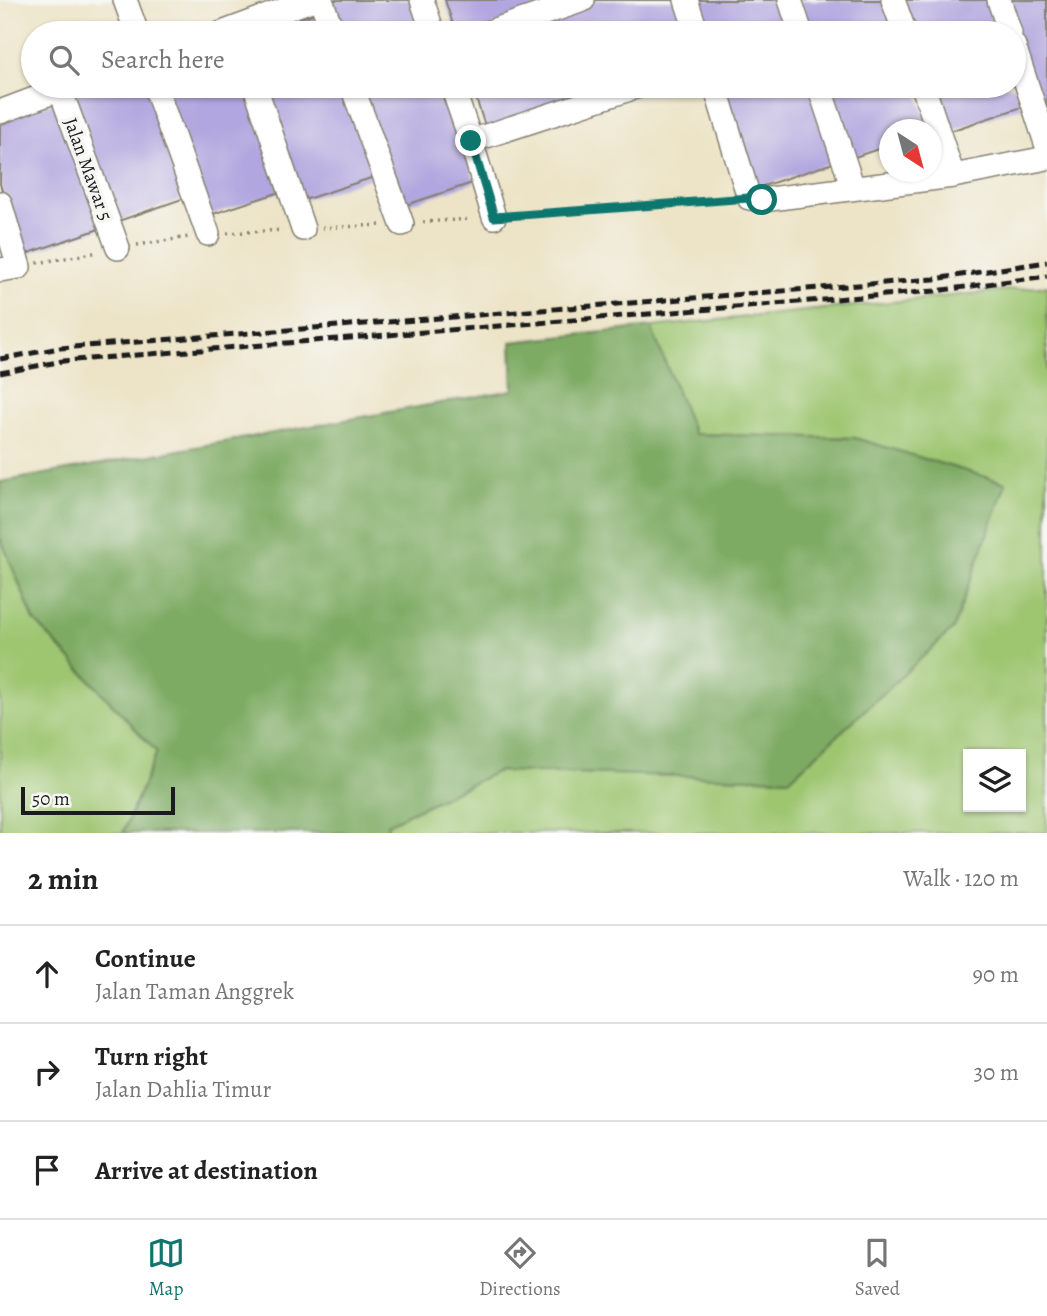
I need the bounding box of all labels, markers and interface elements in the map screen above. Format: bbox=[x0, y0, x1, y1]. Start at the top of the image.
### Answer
search box bbox=[21, 21, 1026, 98]
icon: search bbox=[45, 41, 83, 79]
text: Search here bbox=[101, 42, 225, 77]
street label: Jalan Mawar 5 bbox=[57, 114, 119, 224]
north arrow bbox=[879, 119, 942, 182]
route end bbox=[455, 125, 486, 156]
route start bbox=[746, 184, 777, 215]
map controls bbox=[963, 749, 1026, 812]
button: layers bbox=[963, 749, 1026, 812]
scale bar bbox=[21, 784, 175, 816]
text: 50 m bbox=[32, 786, 70, 812]
text: 2 min bbox=[28, 859, 98, 899]
text: Walk · 120 m bbox=[903, 863, 1019, 894]
text: Continue bbox=[95, 941, 196, 976]
icon: ahead bbox=[28, 955, 66, 993]
text: 90 m bbox=[973, 959, 1019, 990]
text: Jalan Taman Anggrek bbox=[95, 976, 294, 1007]
text: Turn right bbox=[95, 1039, 208, 1074]
icon: right bbox=[28, 1053, 66, 1091]
text: 30 m bbox=[973, 1057, 1019, 1088]
text: Jalan Dahlia Timur bbox=[95, 1074, 271, 1105]
icon: arrive bbox=[28, 1151, 66, 1189]
text: Arrive at destination bbox=[95, 1153, 318, 1188]
tab: Map bbox=[147, 1234, 185, 1302]
tab: Directions bbox=[479, 1234, 561, 1302]
tab: Saved bbox=[855, 1234, 900, 1302]

